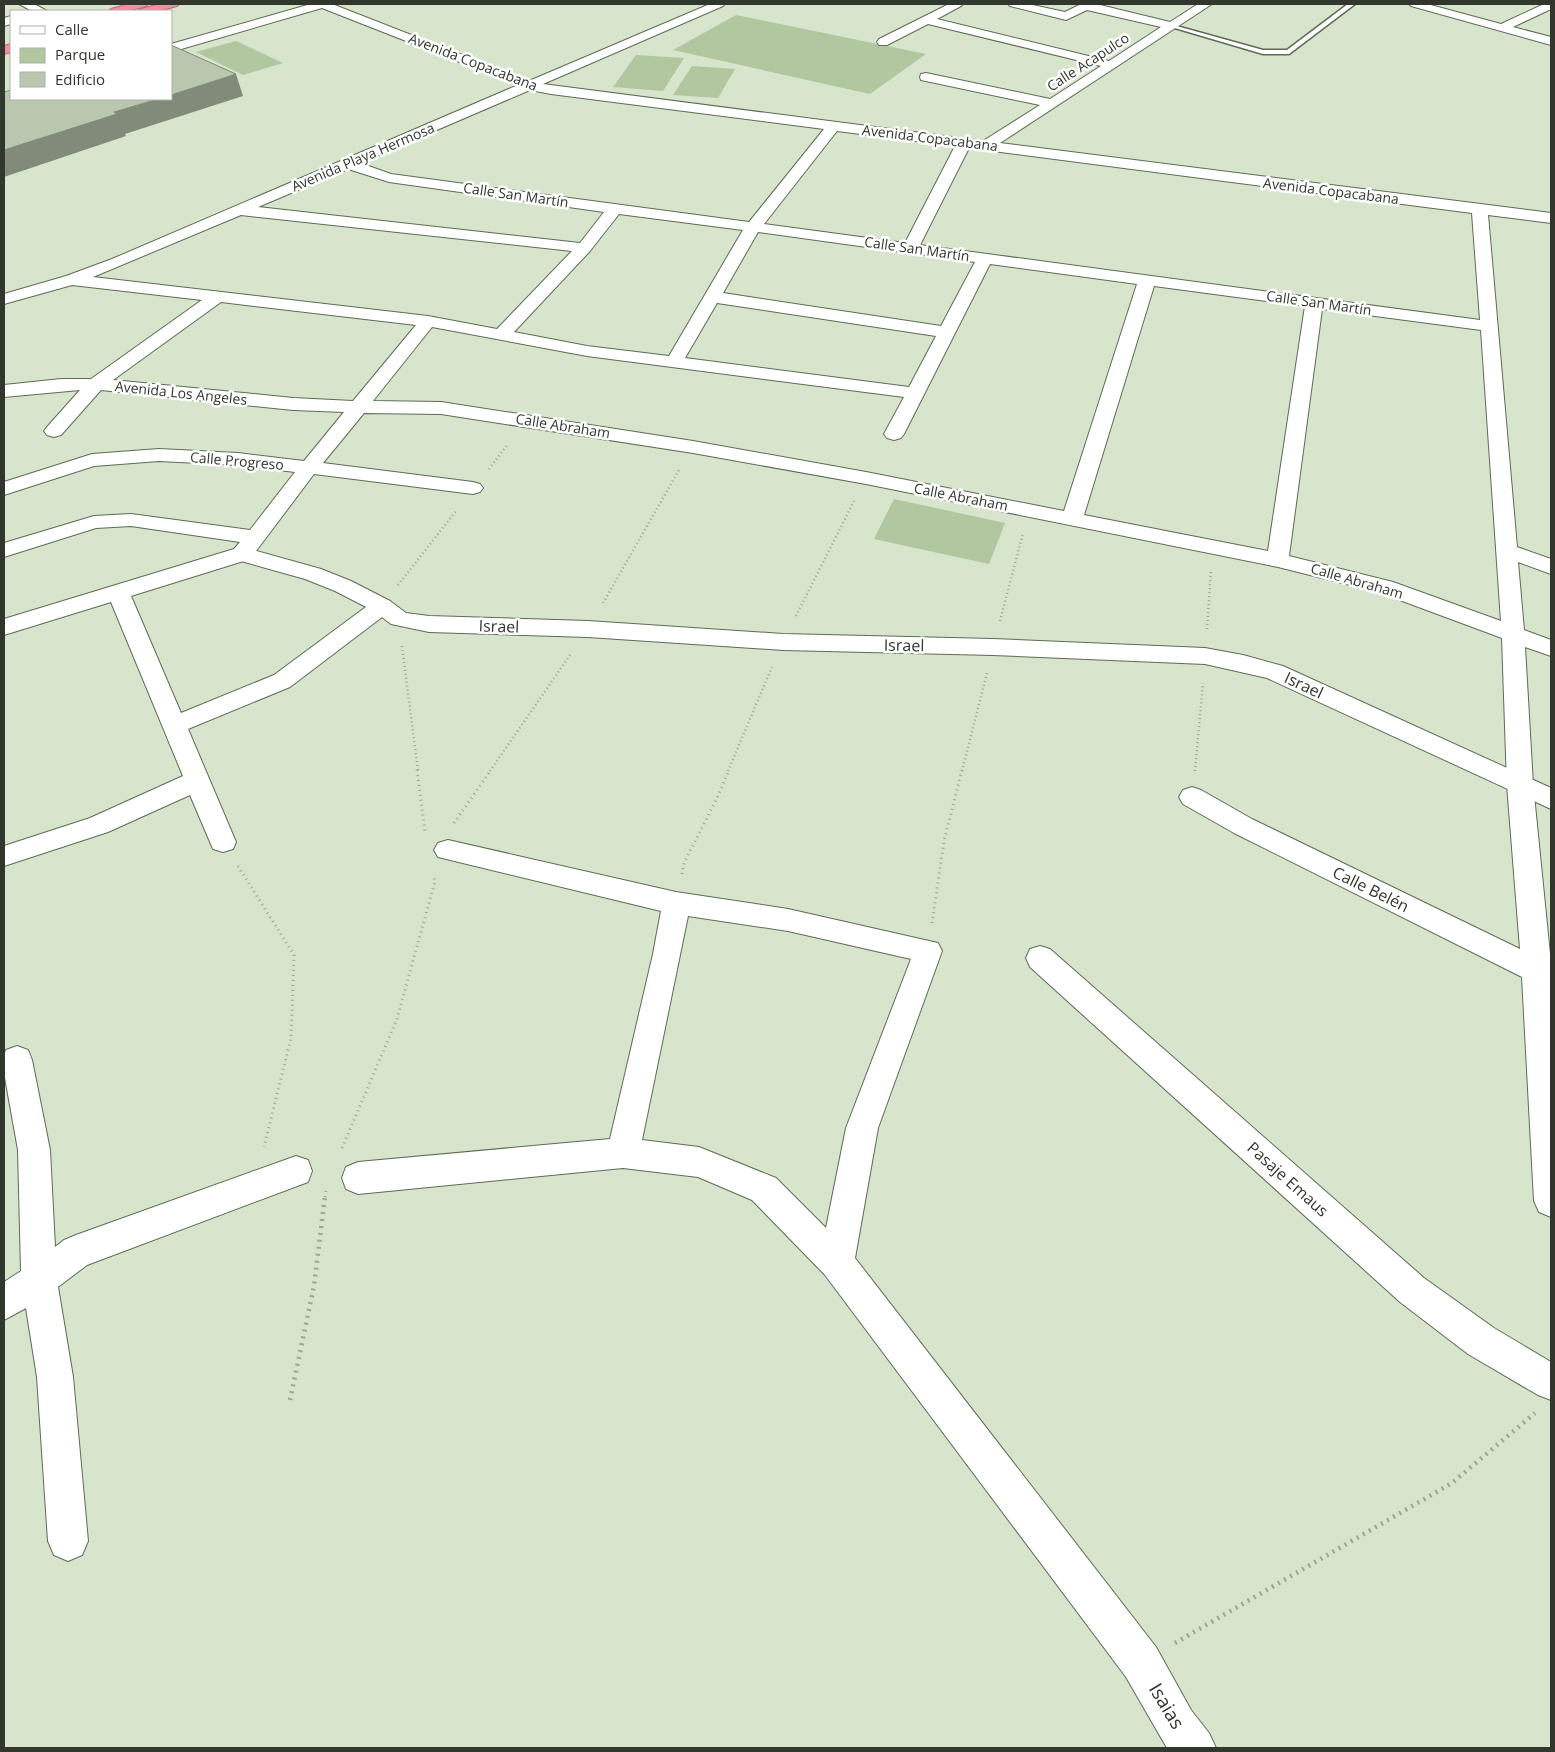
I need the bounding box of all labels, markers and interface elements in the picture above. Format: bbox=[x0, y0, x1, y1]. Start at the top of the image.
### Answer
legend bbox=[10, 10, 172, 100]
text: Calle bbox=[55, 19, 89, 39]
street label: Avenida Copacabana bbox=[406, 28, 540, 95]
street label: Calle Acapulco bbox=[1043, 28, 1132, 95]
text: Parque bbox=[55, 44, 105, 64]
text: Edificio bbox=[55, 69, 105, 89]
street label: Avenida Playa Hermosa bbox=[288, 118, 437, 195]
street label: Avenida Copacabana bbox=[861, 120, 999, 155]
street label: Avenida Copacabana bbox=[1262, 173, 1400, 208]
street label: Calle San Martín bbox=[462, 178, 570, 211]
street label: Calle San Martín bbox=[863, 232, 971, 265]
street label: Calle San Martín bbox=[1265, 286, 1373, 319]
street label: Avenida Los Angeles bbox=[114, 376, 248, 409]
street label: Calle Abraham bbox=[514, 409, 612, 442]
street label: Calle Progreso bbox=[189, 447, 285, 474]
street label: Calle Abraham bbox=[912, 478, 1010, 515]
street label: Calle Abraham bbox=[1309, 558, 1406, 603]
street label: Israel bbox=[478, 614, 520, 638]
street label: Israel bbox=[884, 634, 924, 656]
street label: Israel bbox=[1281, 666, 1327, 704]
street label: Calle Belén bbox=[1329, 861, 1413, 917]
street label: Pasaje Emaus bbox=[1243, 1137, 1333, 1221]
street label: Isaias bbox=[1143, 1678, 1191, 1734]

